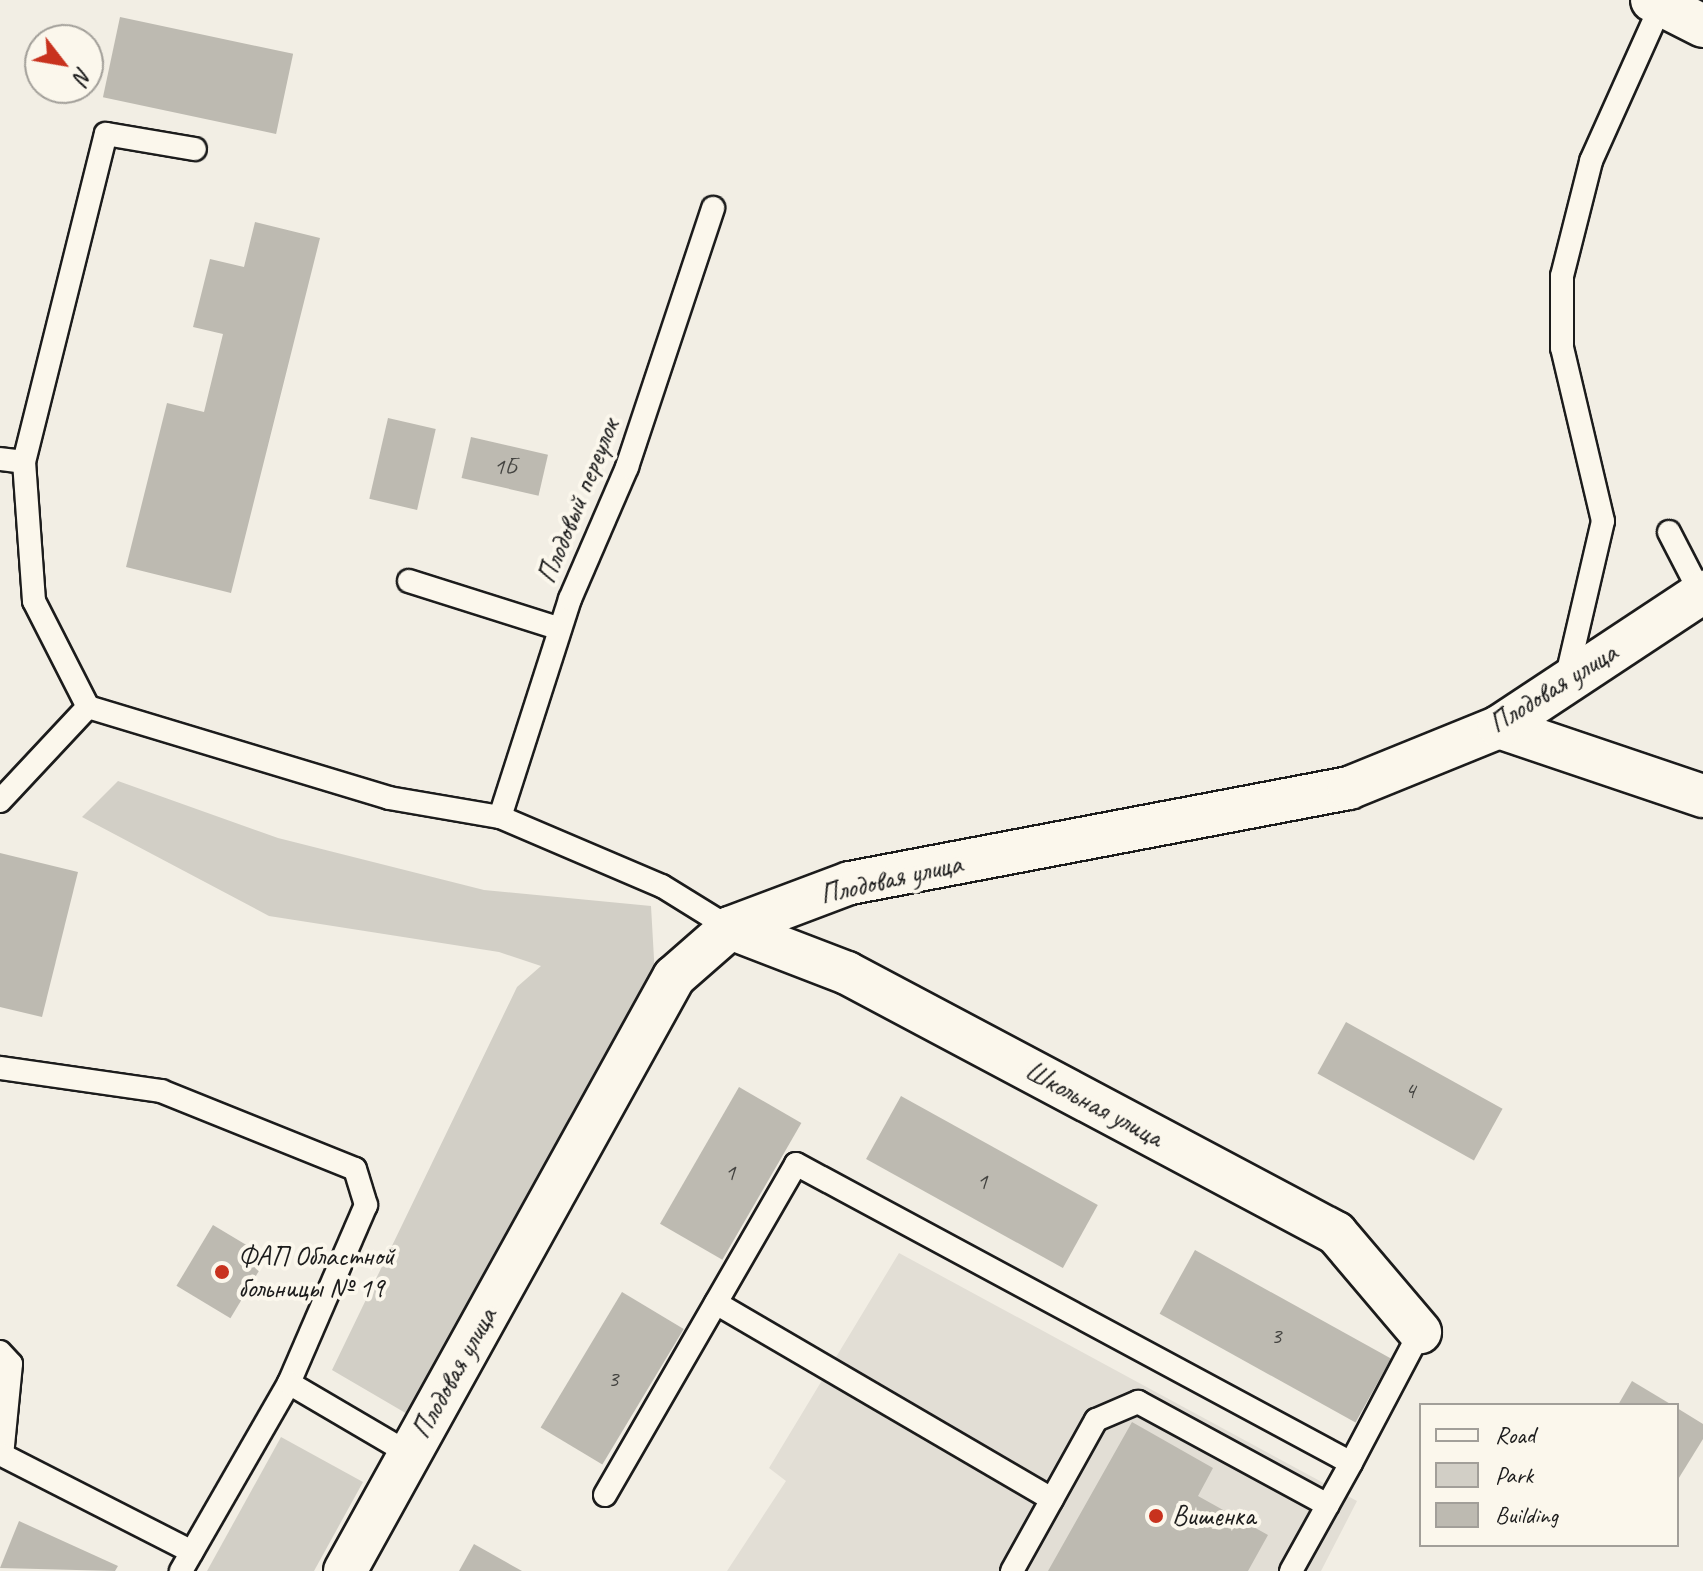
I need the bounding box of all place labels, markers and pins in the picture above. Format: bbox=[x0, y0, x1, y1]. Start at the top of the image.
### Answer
place label: ФАП Областной больницы № 19 bbox=[238, 1239, 394, 1305]
marker: ФАП Областной больницы № 19 bbox=[213, 1263, 231, 1281]
place label: Вишенка bbox=[1172, 1499, 1255, 1533]
marker: Вишенка bbox=[1147, 1507, 1165, 1525]

